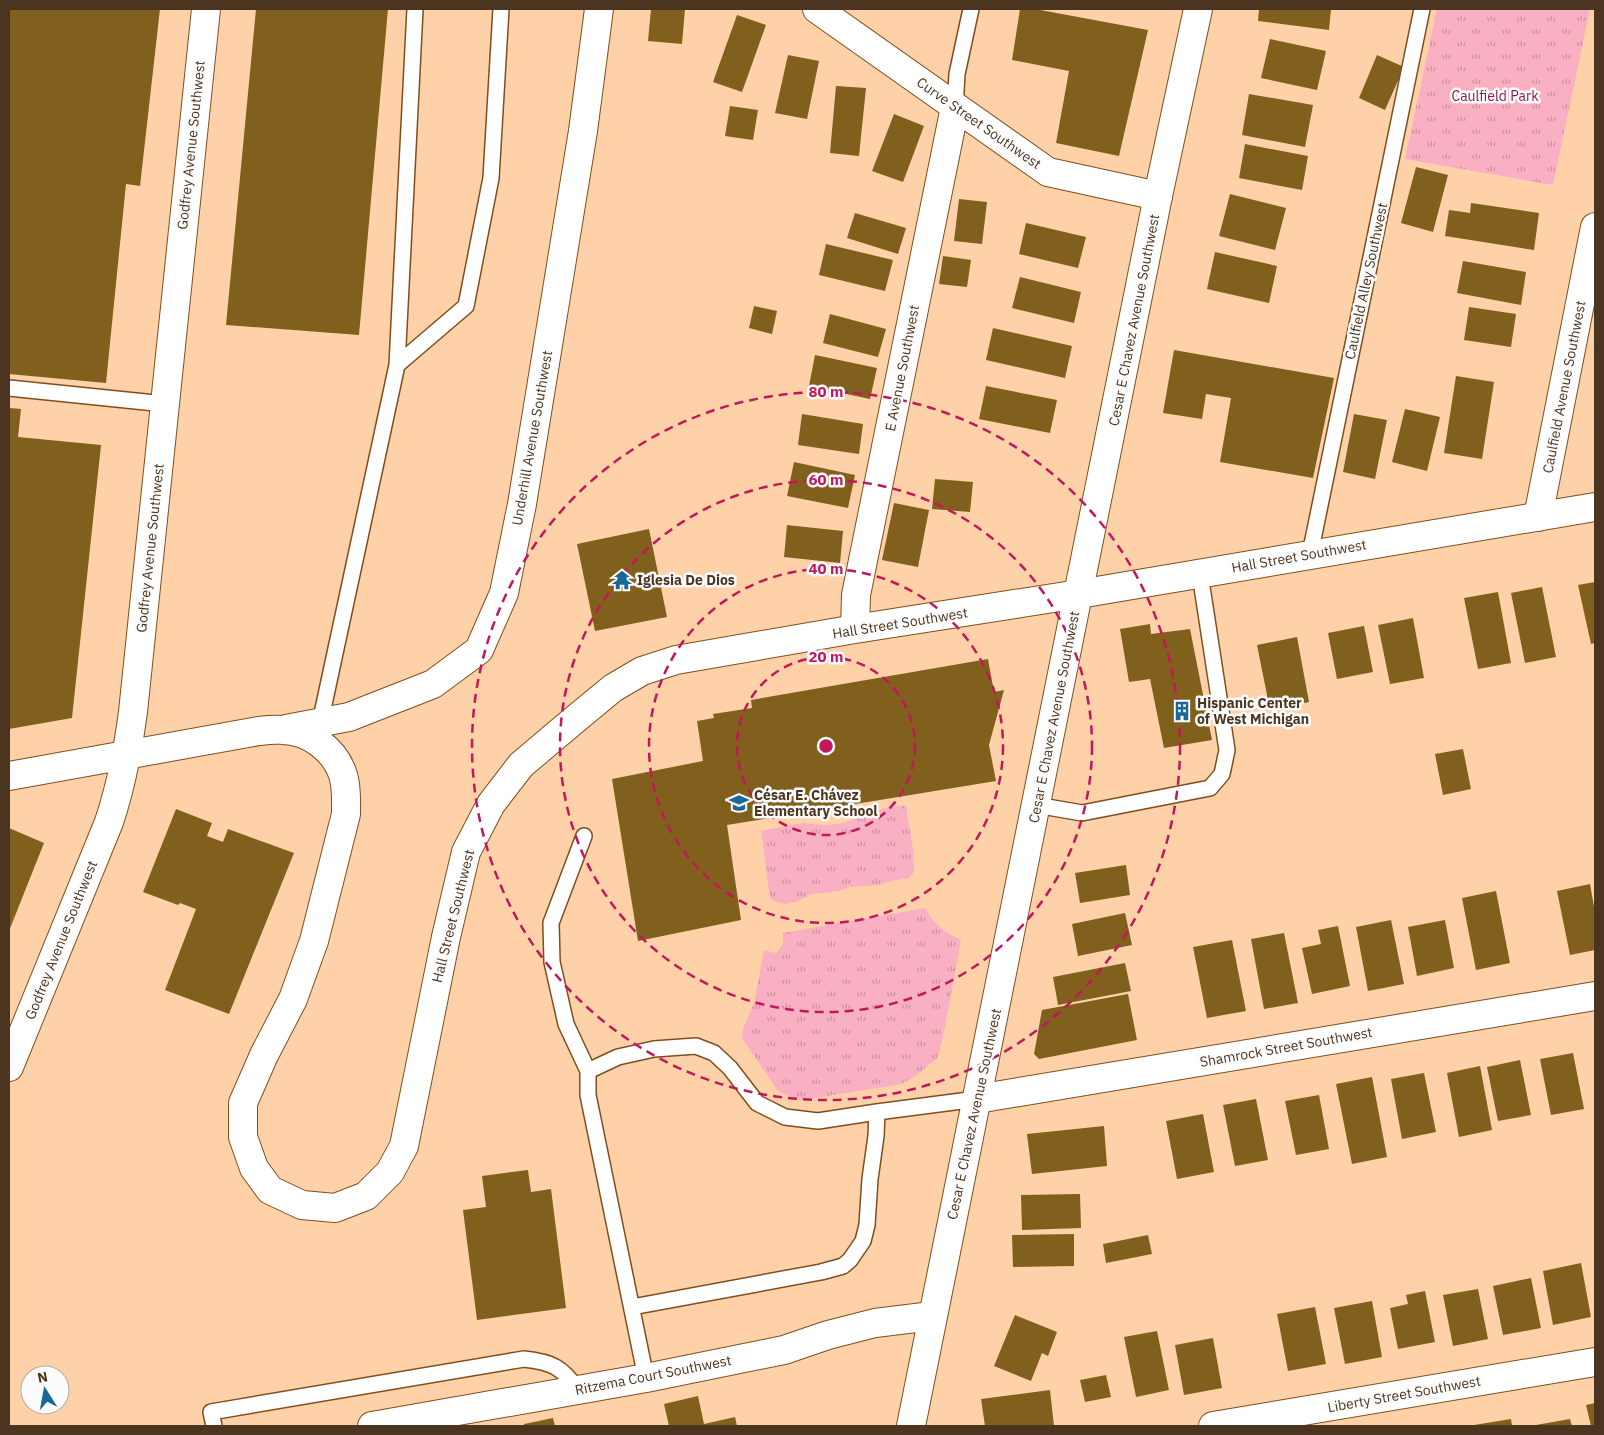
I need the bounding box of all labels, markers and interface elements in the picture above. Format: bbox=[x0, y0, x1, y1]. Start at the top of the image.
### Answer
street label: Godfrey Avenue Southwest bbox=[173, 59, 209, 230]
street label: Curve Street Southwest bbox=[913, 73, 1045, 173]
park label: Caulfield Park bbox=[1451, 87, 1539, 105]
street label: Caulfield Alley Southwest bbox=[1341, 201, 1391, 361]
street label: Cesar E Chavez Avenue Southwest bbox=[1105, 212, 1163, 428]
street label: Caulfield Avenue Southwest bbox=[1538, 299, 1590, 475]
street label: E Avenue Southwest bbox=[881, 303, 923, 433]
street label: Underhill Avenue Southwest bbox=[508, 349, 556, 527]
text: 80 m bbox=[809, 382, 843, 401]
street label: Godfrey Avenue Southwest bbox=[132, 462, 168, 633]
text: 60 m bbox=[809, 470, 843, 489]
street label: Hall Street Southwest bbox=[1230, 535, 1368, 577]
text: 40 m bbox=[809, 559, 843, 578]
temple icon: Iglesia De Dios bbox=[611, 569, 633, 591]
place label: Iglesia De Dios bbox=[637, 571, 735, 589]
street label: Hall Street Southwest bbox=[831, 603, 969, 643]
street label: Cesar E Chavez Avenue Southwest bbox=[1025, 609, 1083, 825]
text: 20 m bbox=[809, 647, 843, 666]
place label: Hispanic Center of West Michigan bbox=[1197, 694, 1309, 728]
building icon: Hispanic Center of West Michigan bbox=[1171, 700, 1193, 722]
centre of rings bbox=[817, 737, 835, 755]
place label: César E. Chávez Elementary School bbox=[754, 786, 878, 820]
school or university icon: César E. Chávez Elementary School bbox=[728, 792, 750, 814]
street label: Hall Street Southwest bbox=[428, 847, 478, 984]
street label: Godfrey Avenue Southwest bbox=[21, 858, 101, 1022]
street label: Cesar E Chavez Avenue Southwest bbox=[943, 1007, 1005, 1221]
street label: Shamrock Street Southwest bbox=[1198, 1023, 1374, 1071]
street label: Ritzema Court Southwest bbox=[573, 1351, 733, 1399]
north arrow bbox=[20, 1365, 70, 1415]
text: N bbox=[36, 1367, 49, 1387]
street label: Liberty Street Southwest bbox=[1326, 1372, 1482, 1416]

